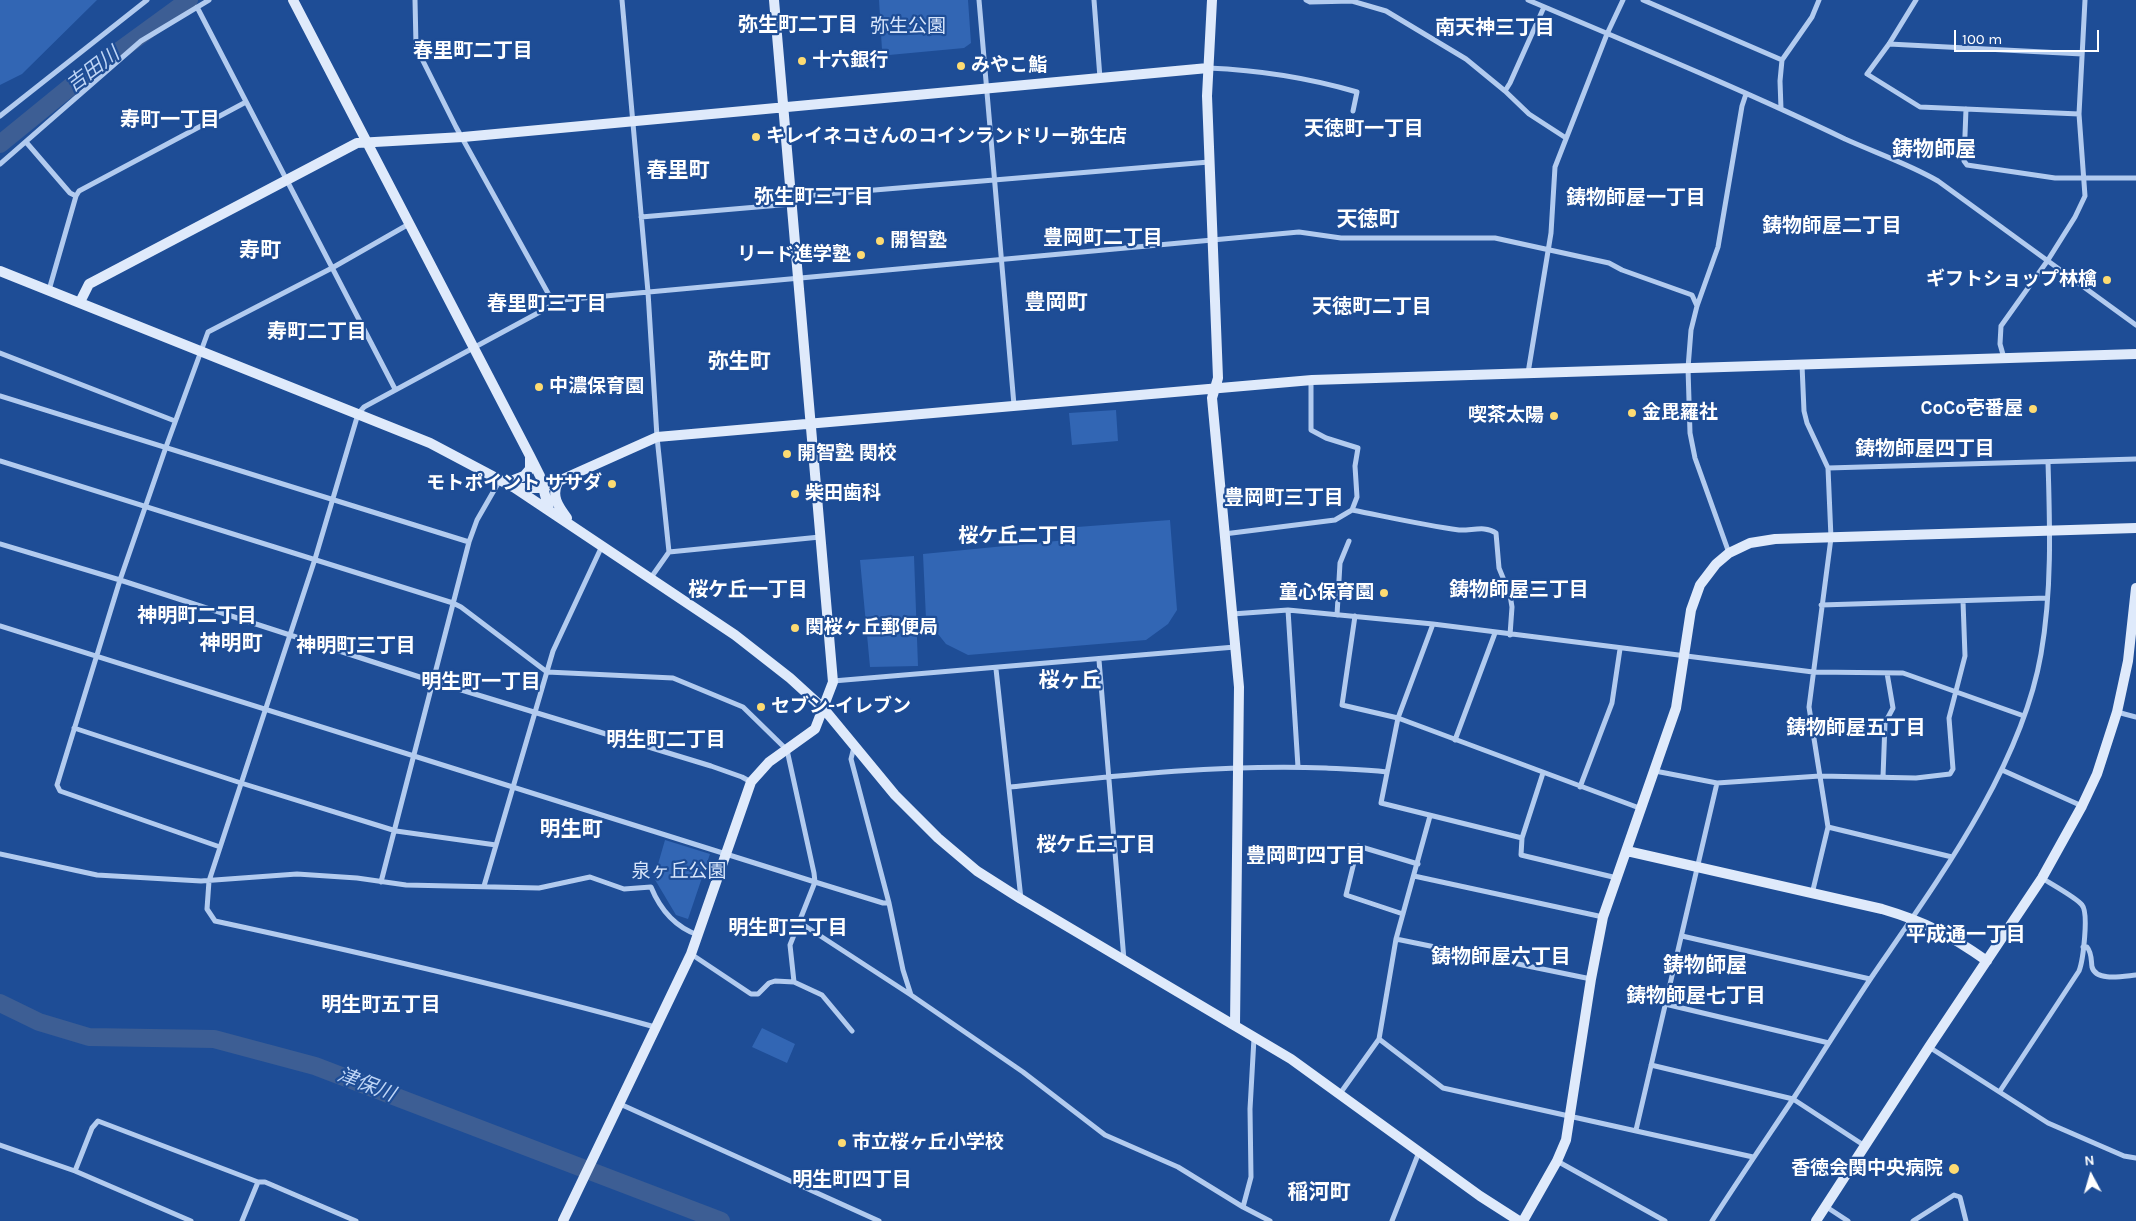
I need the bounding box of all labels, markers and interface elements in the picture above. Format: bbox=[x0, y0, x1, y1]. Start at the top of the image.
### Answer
district label: 弥生町二丁目 bbox=[738, 13, 858, 37]
park label: 弥生公園 bbox=[870, 16, 946, 38]
district label: 南天神三丁目 bbox=[1435, 16, 1555, 40]
scale bar bbox=[1956, 20, 2101, 52]
text: 100 m bbox=[1962, 30, 2002, 48]
district label: 春里町二丁目 bbox=[413, 39, 533, 63]
water label: 吉田川 bbox=[62, 42, 124, 98]
place label: 十六銀行 bbox=[812, 50, 888, 72]
marker: 十六銀行 bbox=[796, 55, 808, 67]
place label: みやこ鮨 bbox=[971, 55, 1047, 77]
marker: みやこ鮨 bbox=[955, 60, 967, 72]
district label: 寿町一丁目 bbox=[120, 108, 220, 132]
district label: 天徳町一丁目 bbox=[1304, 117, 1424, 141]
place label: キレイネコさんのコインランドリー弥生店 bbox=[766, 126, 1127, 148]
marker: キレイネコさんのコインランドリー弥生店 bbox=[750, 131, 762, 143]
district label: 鋳物師屋 bbox=[1892, 137, 1976, 163]
district label: 春里町 bbox=[647, 158, 709, 184]
district label: 弥生町三丁目 bbox=[754, 185, 874, 209]
district label: 鋳物師屋一丁目 bbox=[1566, 186, 1706, 210]
district label: 天徳町 bbox=[1337, 207, 1399, 233]
district label: 鋳物師屋二丁目 bbox=[1762, 214, 1902, 238]
district label: 豊岡町二丁目 bbox=[1043, 226, 1163, 250]
place label: 開智塾 bbox=[890, 230, 947, 252]
marker: 開智塾 bbox=[874, 235, 886, 247]
district label: 寿町 bbox=[239, 238, 281, 264]
place label: リード進学塾 bbox=[737, 244, 851, 266]
marker: リード進学塾 bbox=[855, 249, 867, 261]
place label: ギフトショップ林檎 bbox=[1926, 269, 2097, 291]
marker: ギフトショップ林檎 bbox=[2101, 274, 2113, 286]
district label: 豊岡町 bbox=[1025, 290, 1087, 316]
district label: 春里町三丁目 bbox=[487, 292, 607, 316]
district label: 天徳町二丁目 bbox=[1312, 295, 1432, 319]
district label: 寿町二丁目 bbox=[267, 320, 367, 344]
district label: 弥生町 bbox=[708, 349, 770, 375]
place label: 中濃保育園 bbox=[549, 376, 644, 398]
marker: 中濃保育園 bbox=[533, 381, 545, 393]
place label: CoCo壱番屋 bbox=[1920, 398, 2023, 420]
place label: 金毘羅社 bbox=[1642, 402, 1718, 424]
marker: CoCo壱番屋 bbox=[2027, 403, 2039, 415]
place label: 喫茶太陽 bbox=[1468, 405, 1544, 427]
marker: 金毘羅社 bbox=[1626, 407, 1638, 419]
marker: 喫茶太陽 bbox=[1548, 410, 1560, 422]
district label: 鋳物師屋四丁目 bbox=[1855, 437, 1995, 461]
place label: 開智塾 関校 bbox=[797, 443, 897, 465]
marker: 開智塾 関校 bbox=[781, 448, 793, 460]
place label: モトポイント ササダ bbox=[426, 473, 602, 495]
marker: モトポイント ササダ bbox=[606, 478, 618, 490]
place label: 柴田歯科 bbox=[805, 483, 881, 505]
district label: 豊岡町三丁目 bbox=[1224, 486, 1344, 510]
marker: 柴田歯科 bbox=[789, 488, 801, 500]
district label: 桜ケ丘二丁目 bbox=[958, 524, 1078, 548]
district label: 桜ケ丘一丁目 bbox=[688, 578, 808, 602]
district label: 鋳物師屋三丁目 bbox=[1449, 578, 1589, 602]
place label: 童心保育園 bbox=[1279, 582, 1374, 604]
marker: 童心保育園 bbox=[1378, 587, 1390, 599]
district label: 神明町二丁目 bbox=[137, 604, 257, 628]
place label: 関桜ヶ丘郵便局 bbox=[805, 617, 938, 639]
marker: 関桜ヶ丘郵便局 bbox=[789, 622, 801, 634]
district label: 神明町 bbox=[200, 631, 262, 657]
district label: 神明町三丁目 bbox=[296, 634, 416, 658]
district label: 桜ヶ丘 bbox=[1039, 668, 1101, 694]
district label: 明生町一丁目 bbox=[421, 670, 541, 694]
place label: セブン-イレブン bbox=[771, 696, 911, 718]
marker: セブン-イレブン bbox=[755, 701, 767, 713]
district label: 鋳物師屋五丁目 bbox=[1786, 716, 1926, 740]
district label: 明生町二丁目 bbox=[606, 728, 726, 752]
district label: 明生町 bbox=[540, 817, 602, 843]
district label: 桜ケ丘三丁目 bbox=[1036, 833, 1156, 857]
district label: 豊岡町四丁目 bbox=[1246, 844, 1366, 868]
park label: 泉ヶ丘公園 bbox=[632, 861, 726, 883]
district label: 明生町三丁目 bbox=[728, 916, 848, 940]
district label: 平成通一丁目 bbox=[1906, 923, 2026, 947]
district label: 鋳物師屋六丁目 bbox=[1431, 945, 1571, 969]
district label: 鋳物師屋 bbox=[1663, 953, 1747, 979]
district label: 鋳物師屋七丁目 bbox=[1626, 984, 1766, 1008]
district label: 明生町五丁目 bbox=[321, 993, 441, 1017]
water label: 津保川 bbox=[334, 1063, 398, 1107]
place label: 市立桜ヶ丘小学校 bbox=[852, 1132, 1004, 1154]
marker: 市立桜ヶ丘小学校 bbox=[836, 1137, 848, 1149]
north arrow bbox=[2066, 1151, 2116, 1201]
text: N bbox=[2083, 1152, 2095, 1170]
place label: 香徳会関中央病院 bbox=[1791, 1158, 1943, 1180]
marker: 香徳会関中央病院 bbox=[1947, 1162, 1961, 1176]
district label: 明生町四丁目 bbox=[792, 1168, 912, 1192]
district label: 稲河町 bbox=[1288, 1180, 1350, 1206]

